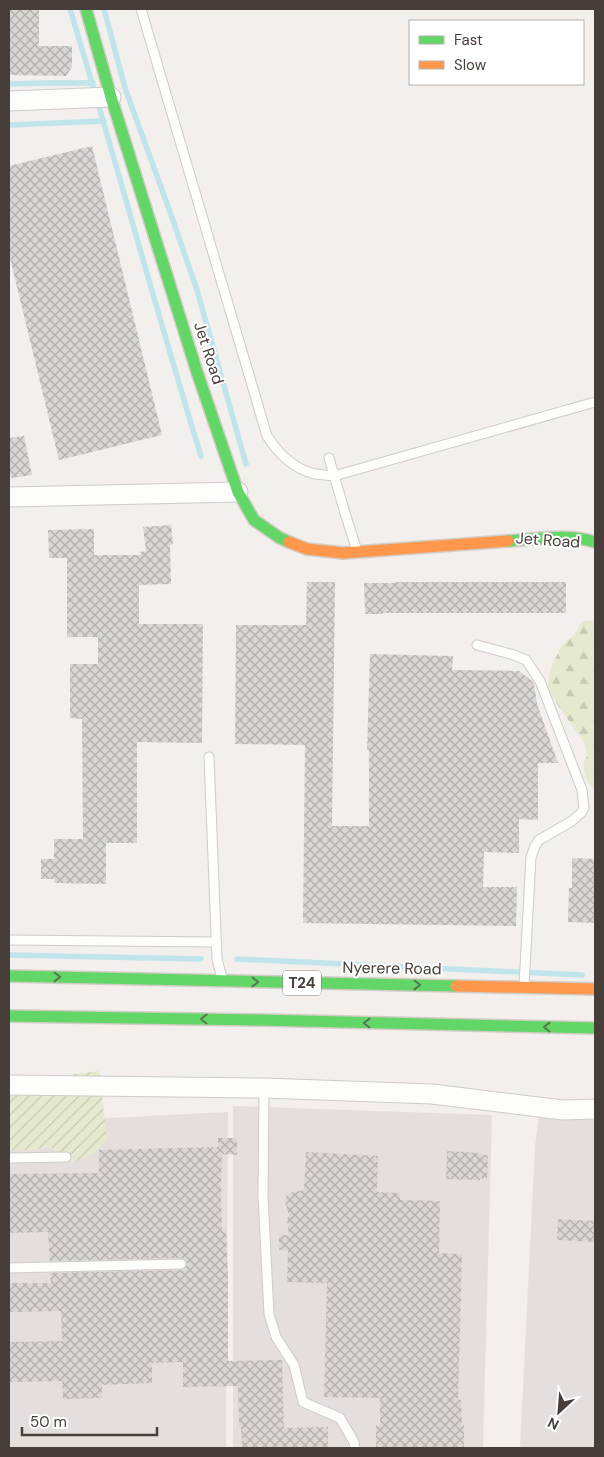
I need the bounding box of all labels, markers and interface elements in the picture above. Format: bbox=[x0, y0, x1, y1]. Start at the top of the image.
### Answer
legend bbox=[409, 20, 584, 85]
text: Fast bbox=[454, 30, 483, 50]
text: Slow bbox=[454, 55, 487, 75]
street label: Jet Road bbox=[189, 319, 229, 387]
street label: Jet Road bbox=[515, 527, 581, 553]
street label: Nyerere Road bbox=[342, 957, 442, 979]
road number: T24 bbox=[283, 970, 321, 996]
one-way arrow bbox=[54, 972, 62, 982]
one-way arrow bbox=[252, 977, 259, 987]
one-way arrow bbox=[414, 980, 422, 990]
one-way arrow bbox=[200, 1014, 208, 1024]
one-way arrow bbox=[362, 1017, 370, 1028]
one-way arrow bbox=[542, 1022, 550, 1032]
north arrow bbox=[534, 1387, 584, 1437]
scale bar bbox=[22, 1404, 158, 1436]
text: 50 m bbox=[30, 1412, 67, 1432]
text: N bbox=[545, 1413, 562, 1434]

